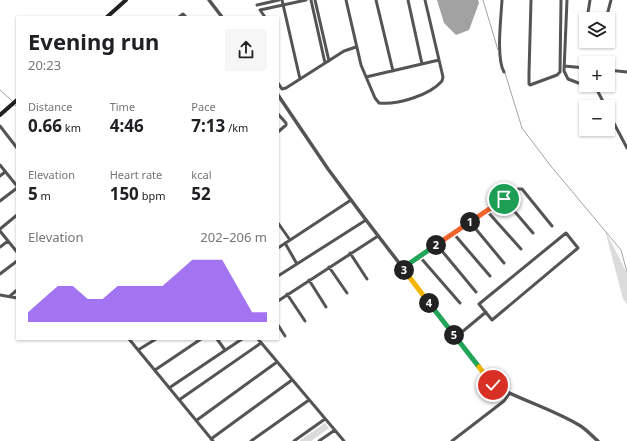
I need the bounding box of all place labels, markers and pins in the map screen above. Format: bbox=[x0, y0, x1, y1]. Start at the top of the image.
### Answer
pin bbox=[487, 182, 521, 216]
pin: 1 bbox=[460, 212, 480, 232]
pin: 2 bbox=[426, 235, 446, 255]
pin: 3 bbox=[394, 260, 414, 280]
pin: 4 bbox=[419, 293, 439, 313]
pin: 5 bbox=[444, 325, 464, 345]
pin bbox=[476, 368, 510, 402]

